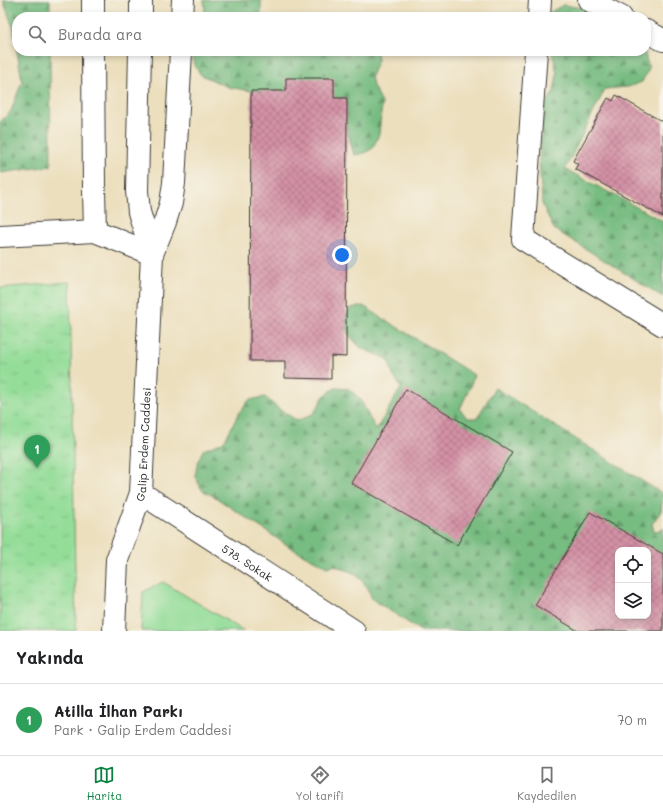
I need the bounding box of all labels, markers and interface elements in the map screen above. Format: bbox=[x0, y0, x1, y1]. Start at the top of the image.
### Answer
search box bbox=[12, 12, 651, 56]
icon: search bbox=[26, 23, 48, 45]
text: Burada ara bbox=[58, 24, 142, 44]
your location bbox=[332, 245, 352, 265]
street label: Galip Erdem Caddesi bbox=[131, 387, 153, 503]
pin: 1 bbox=[24, 435, 50, 468]
street label: 578. Sokak bbox=[219, 540, 276, 584]
map controls bbox=[615, 547, 651, 619]
button: locate bbox=[615, 547, 651, 583]
button: layers bbox=[615, 583, 651, 619]
text: Yakında bbox=[16, 646, 84, 668]
text: Atilla İlhan Parkı bbox=[54, 701, 183, 721]
text: 1 bbox=[26, 711, 32, 728]
text: 70 m bbox=[617, 711, 647, 728]
text: Park · Galip Erdem Caddesi bbox=[54, 721, 232, 738]
tab: Harita bbox=[87, 764, 122, 803]
tab: Yol tarifi bbox=[295, 764, 344, 803]
tab: Kaydedilen bbox=[517, 764, 576, 803]

